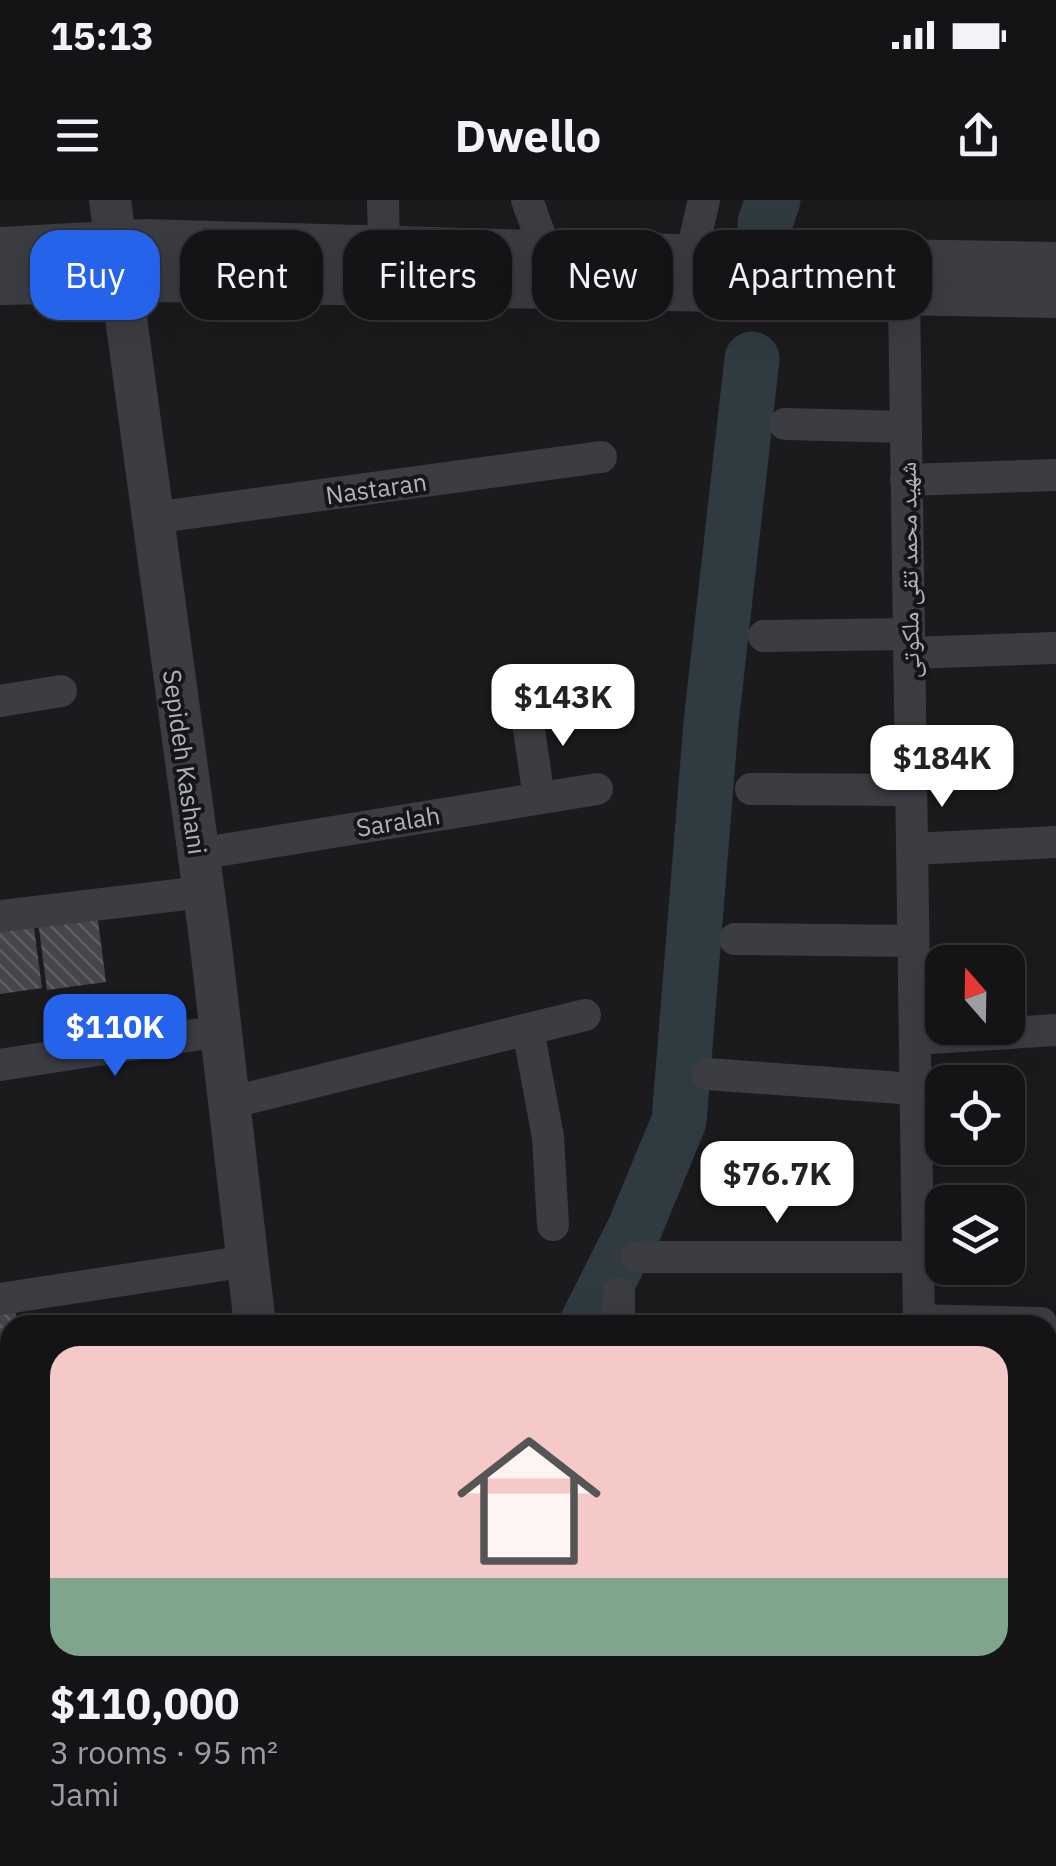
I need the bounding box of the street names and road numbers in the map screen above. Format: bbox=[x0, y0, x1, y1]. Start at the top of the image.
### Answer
street label: شهید محمد تقی ملکوتی bbox=[890, 461, 926, 679]
street label: Nastaran bbox=[323, 465, 429, 511]
street label: Sepideh Kashani bbox=[156, 667, 214, 857]
street label: Saralah bbox=[354, 798, 442, 844]

